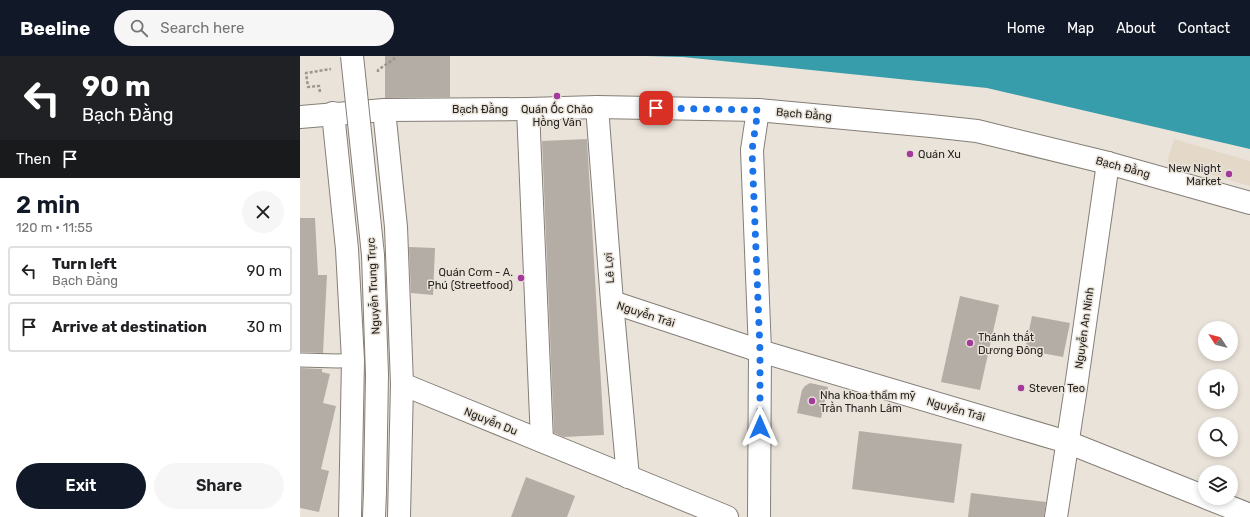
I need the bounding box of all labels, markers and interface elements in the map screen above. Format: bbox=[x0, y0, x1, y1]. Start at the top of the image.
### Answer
search box bbox=[114, 10, 394, 46]
text: Beeline bbox=[20, 17, 90, 40]
icon: search bbox=[128, 17, 150, 39]
text: Search here bbox=[160, 19, 244, 37]
text: Home bbox=[1007, 20, 1045, 37]
text: Map bbox=[1067, 20, 1094, 37]
text: About bbox=[1116, 20, 1156, 37]
text: Contact bbox=[1178, 20, 1230, 37]
text: 90 m bbox=[82, 70, 151, 103]
icon: left bbox=[16, 72, 68, 124]
marker: Quán Ốc Chảo Hồng Vân bbox=[552, 91, 562, 101]
pin bbox=[639, 91, 673, 125]
icon: arrive bbox=[645, 97, 667, 119]
place label: Quán Ốc Chảo Hồng Vân bbox=[521, 101, 593, 129]
street label: Bạch Đằng bbox=[452, 102, 508, 116]
text: Bạch Đằng bbox=[82, 104, 174, 126]
street label: Bạch Đằng bbox=[776, 104, 832, 123]
icon: arrive bbox=[59, 148, 81, 170]
place label: Quán Xu bbox=[918, 148, 961, 161]
marker: Quán Xu bbox=[905, 149, 915, 159]
text: Then bbox=[16, 150, 51, 168]
street label: Bạch Đằng bbox=[1094, 153, 1152, 181]
place label: New Night Market bbox=[1168, 162, 1222, 188]
marker: New Night Market bbox=[1224, 169, 1234, 179]
text: 2 min bbox=[16, 191, 80, 219]
button: close bbox=[242, 191, 284, 233]
text: 120 m · 11:55 bbox=[16, 220, 93, 235]
street label: Nguyễn Trung Trực bbox=[364, 237, 383, 335]
street label: Lê Lợi bbox=[602, 252, 617, 284]
text: Turn left bbox=[52, 255, 117, 273]
icon: left bbox=[18, 260, 40, 282]
text: 90 m bbox=[247, 262, 282, 280]
place label: Quán Cơm - A. Phú (Streetfood) bbox=[428, 266, 513, 292]
text: Bạch Đằng bbox=[52, 273, 118, 288]
marker: Quán Cơm - A. Phú (Streetfood) bbox=[516, 273, 526, 283]
street label: Nguyễn An Ninh bbox=[1072, 286, 1097, 370]
street label: Nguyễn Trãi bbox=[615, 299, 677, 330]
icon: arrive bbox=[18, 316, 40, 338]
text: Arrive at destination bbox=[52, 318, 207, 336]
text: 30 m bbox=[246, 318, 282, 336]
north arrow bbox=[1198, 321, 1238, 361]
map controls bbox=[1198, 321, 1238, 505]
place label: Thánh thất Dương Đông bbox=[978, 330, 1043, 357]
marker: Thánh thất Dương Đông bbox=[965, 338, 975, 348]
button: sound bbox=[1198, 369, 1238, 409]
place label: Steven Teo bbox=[1029, 382, 1085, 395]
marker: Steven Teo bbox=[1016, 383, 1026, 393]
place label: Nha khoa thẩm mỹ Trần Thanh Lâm bbox=[820, 389, 916, 415]
street label: Nguyễn Trãi bbox=[925, 395, 987, 424]
marker: Nha khoa thẩm mỹ Trần Thanh Lâm bbox=[807, 396, 817, 406]
street label: Nguyễn Du bbox=[462, 405, 520, 438]
position arrow bbox=[739, 406, 781, 448]
button: search bbox=[1198, 417, 1238, 457]
button: Exit bbox=[16, 463, 146, 509]
button: Share bbox=[154, 463, 284, 509]
button: layers bbox=[1198, 465, 1238, 505]

